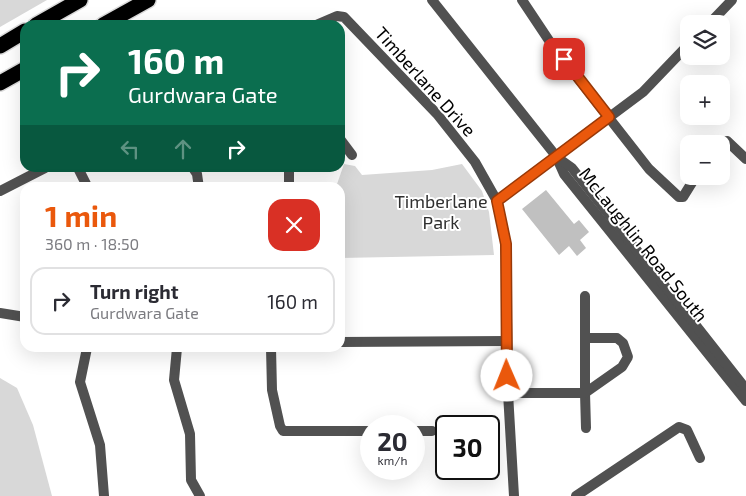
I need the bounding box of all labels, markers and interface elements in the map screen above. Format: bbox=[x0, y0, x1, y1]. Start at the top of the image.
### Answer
map controls bbox=[680, 15, 730, 185]
button: layers bbox=[680, 15, 730, 65]
street label: Timberlane Drive bbox=[371, 22, 481, 141]
pin bbox=[543, 38, 585, 80]
text: 160 m bbox=[128, 39, 224, 81]
icon: right bbox=[45, 40, 110, 105]
icon: arrive bbox=[550, 45, 578, 73]
button: + bbox=[680, 75, 730, 125]
text: Gurdwara Gate bbox=[128, 81, 278, 107]
icon: left bbox=[116, 135, 144, 163]
icon: ahead bbox=[169, 135, 197, 163]
icon: right bbox=[222, 135, 250, 163]
button: − bbox=[680, 135, 730, 185]
street label: McLaughlin Road South bbox=[575, 163, 713, 326]
park label: Timberlane Park bbox=[394, 190, 488, 233]
text: 1 min bbox=[45, 197, 117, 233]
button: close bbox=[268, 199, 320, 251]
text: 360 m · 18:50 bbox=[45, 234, 139, 253]
text: Turn right bbox=[90, 280, 178, 303]
icon: right bbox=[47, 287, 75, 315]
text: 160 m bbox=[267, 290, 318, 313]
text: Gurdwara Gate bbox=[90, 303, 199, 322]
position arrow bbox=[480, 349, 532, 401]
speed limit sign: 30 bbox=[435, 415, 500, 480]
text: 20 bbox=[377, 426, 408, 456]
text: km/h bbox=[378, 453, 407, 467]

